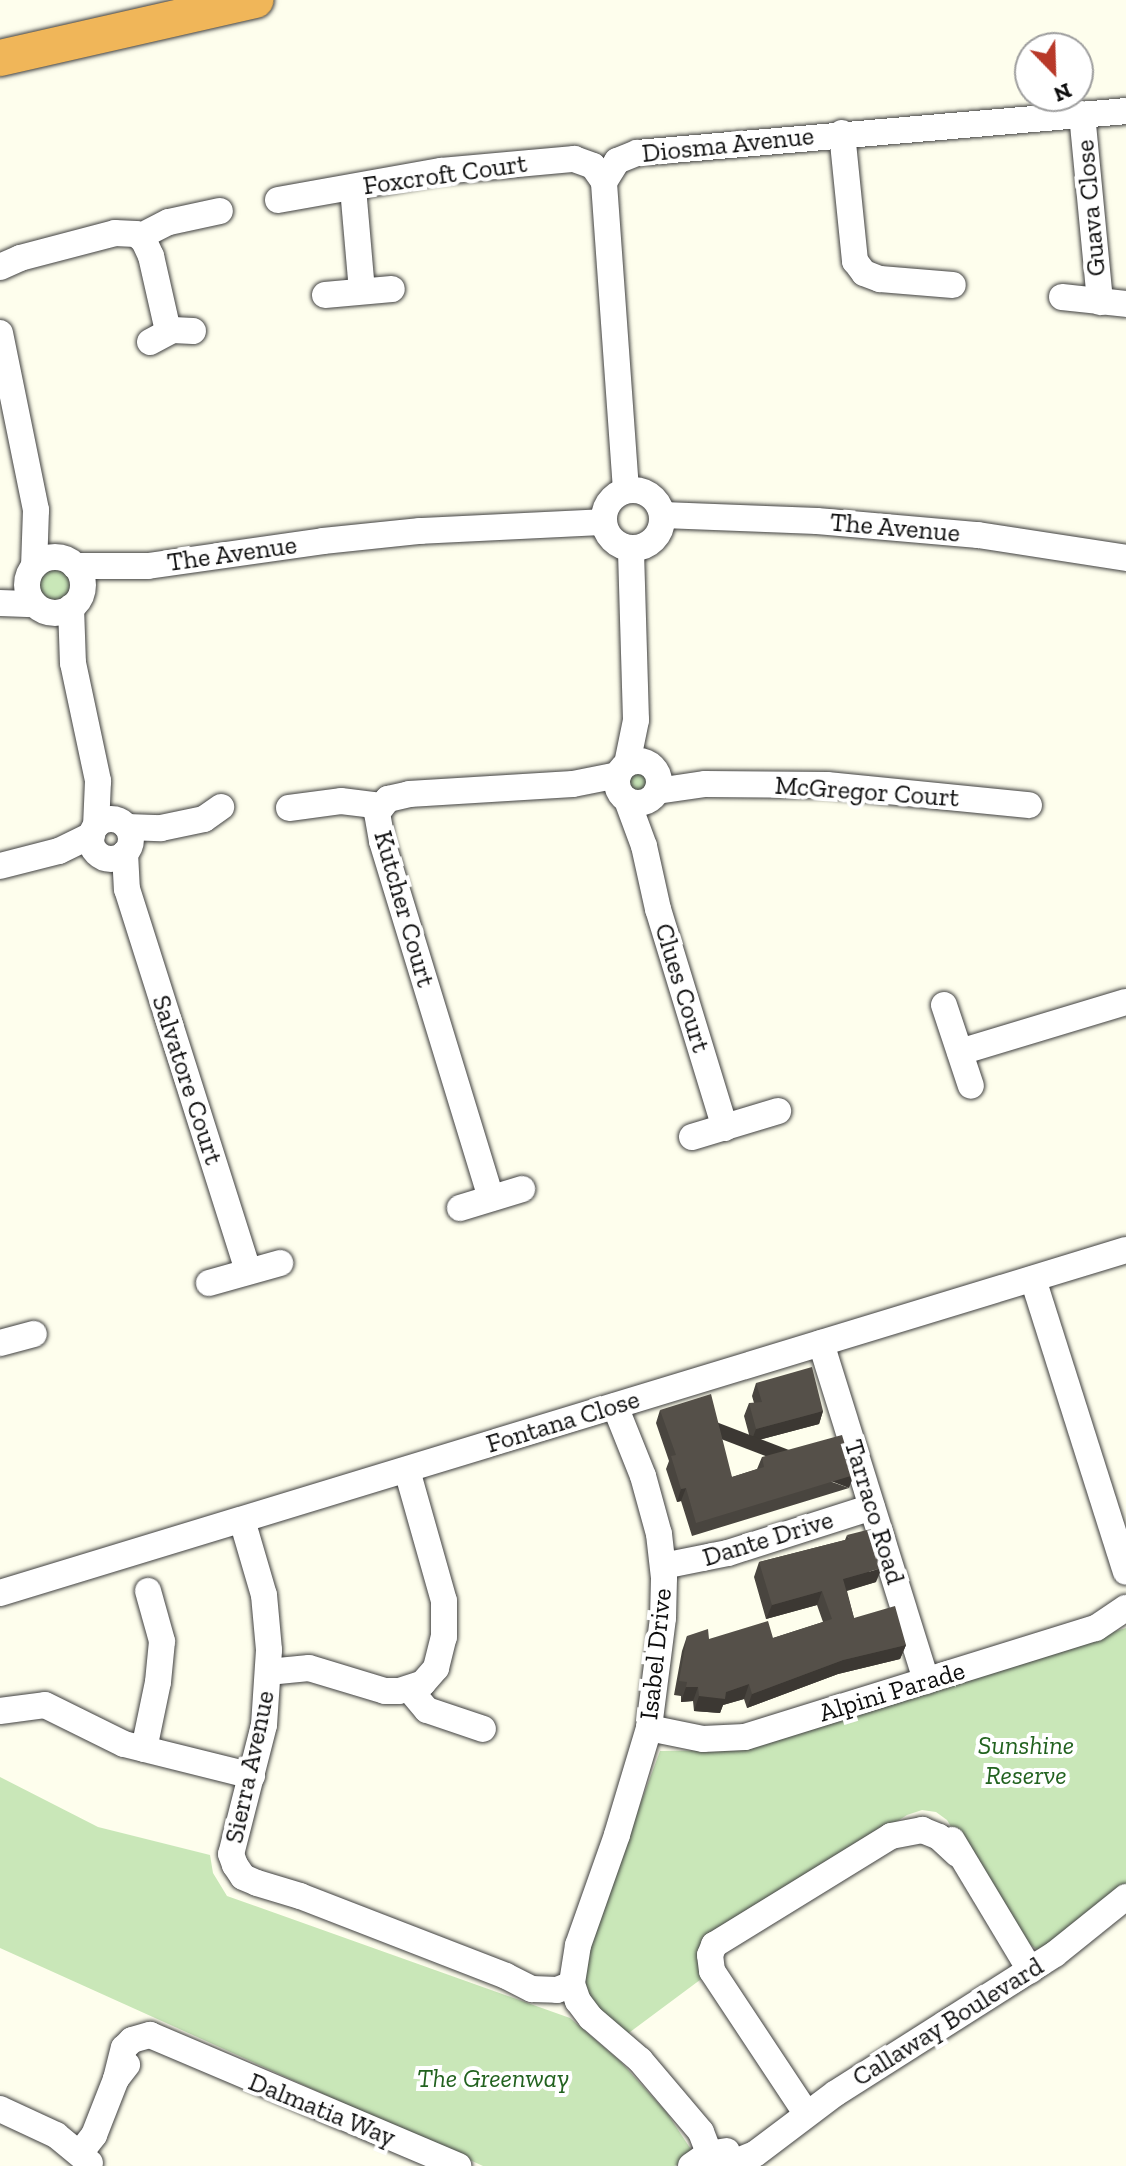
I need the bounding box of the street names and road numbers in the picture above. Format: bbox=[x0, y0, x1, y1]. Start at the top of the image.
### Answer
street label: Diosma Avenue bbox=[640, 120, 816, 170]
street label: Guava Close bbox=[1069, 138, 1113, 278]
street label: Foxcroft Court bbox=[361, 148, 529, 202]
street label: The Avenue bbox=[828, 507, 962, 549]
street label: The Avenue bbox=[165, 529, 299, 579]
street label: McGregor Court bbox=[774, 770, 960, 814]
street label: Kutcher Court bbox=[367, 827, 441, 991]
street label: Clues Court bbox=[648, 920, 716, 1056]
street label: Salvatore Court bbox=[145, 991, 229, 1169]
street label: Fontana Close bbox=[483, 1384, 643, 1460]
street label: Tarraco Road bbox=[837, 1436, 911, 1588]
street label: Dante Drive bbox=[699, 1504, 837, 1574]
street label: Isabel Drive bbox=[634, 1587, 678, 1721]
street label: Alpini Parade bbox=[815, 1655, 969, 1729]
street label: Sierra Avenue bbox=[219, 1687, 281, 1847]
street label: Callaway Boulevard bbox=[847, 1951, 1049, 2093]
street label: Dalmatia Way bbox=[244, 2066, 400, 2154]

